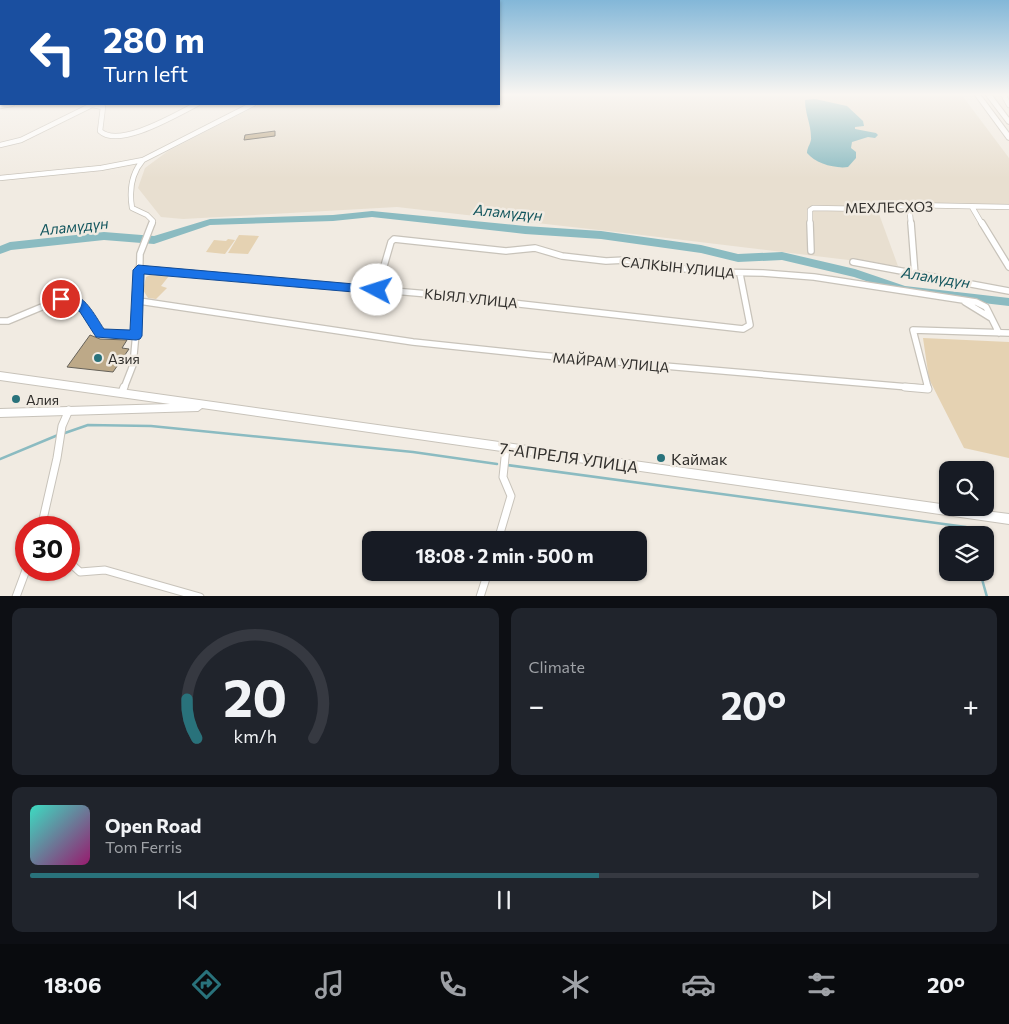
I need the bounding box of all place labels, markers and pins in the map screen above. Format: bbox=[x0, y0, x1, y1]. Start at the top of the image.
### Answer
pin bbox=[40, 278, 82, 320]
place label: Азия bbox=[108, 350, 140, 367]
marker: Азия bbox=[92, 352, 104, 364]
place label: Алия bbox=[26, 391, 59, 408]
marker: Алия bbox=[10, 393, 22, 405]
place label: Каймак bbox=[671, 449, 728, 468]
marker: Каймак bbox=[655, 452, 667, 464]

